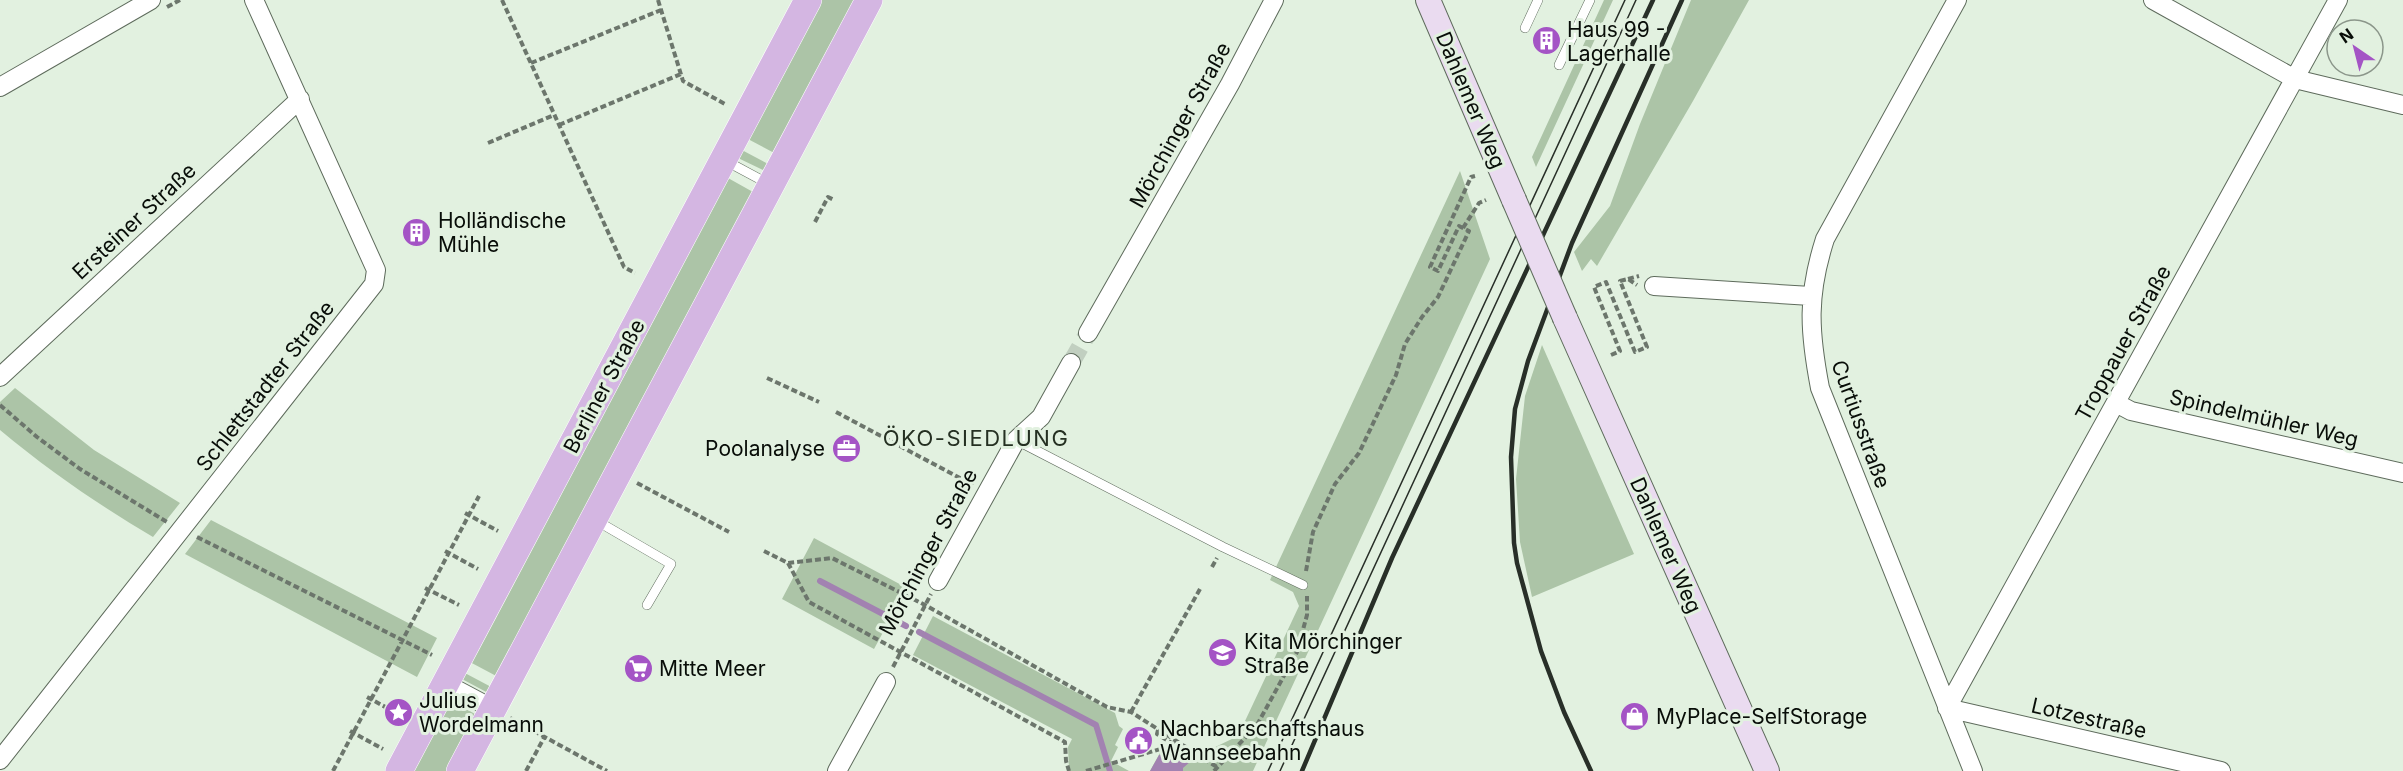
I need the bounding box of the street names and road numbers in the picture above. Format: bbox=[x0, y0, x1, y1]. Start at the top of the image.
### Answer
street label: Dahlemer Weg bbox=[1431, 28, 1511, 172]
street label: Mörchinger Straße bbox=[1124, 38, 1236, 212]
street label: Ersteiner Straße bbox=[67, 158, 201, 284]
street label: Troppauer Straße bbox=[2070, 261, 2176, 425]
street label: Schlettstadter Straße bbox=[191, 296, 339, 476]
street label: Berliner Straße bbox=[558, 315, 650, 457]
street label: Curtiusstraße bbox=[1826, 357, 1896, 491]
street label: Spindelmühler Weg bbox=[2167, 384, 2361, 452]
street label: Mörchinger Straße bbox=[873, 464, 983, 640]
street label: Dahlemer Weg bbox=[1625, 473, 1707, 617]
street label: Lotzestraße bbox=[2029, 693, 2149, 743]

